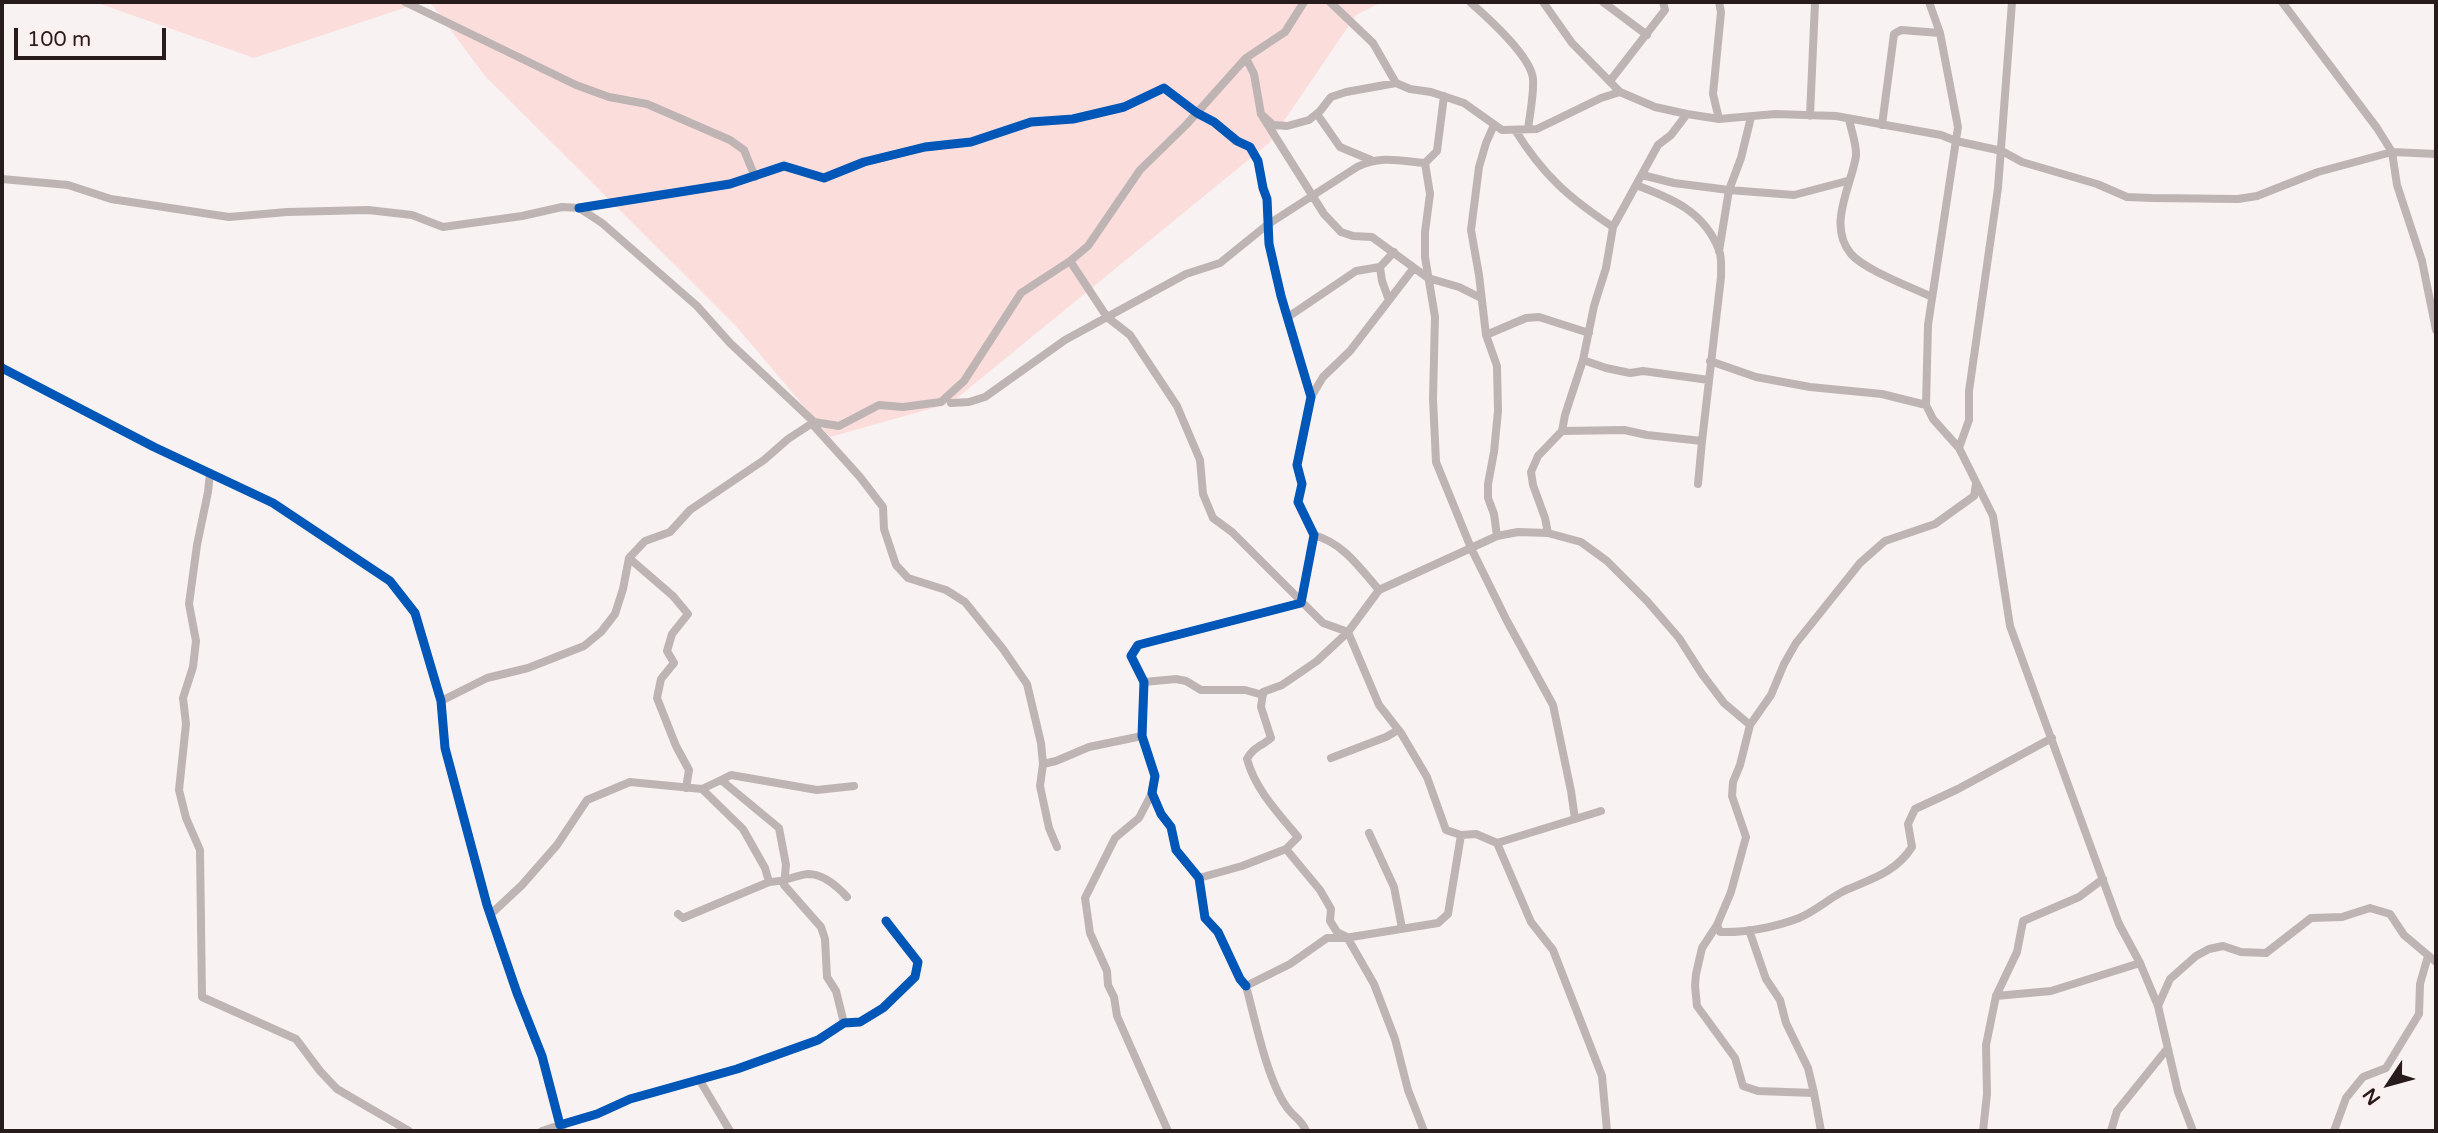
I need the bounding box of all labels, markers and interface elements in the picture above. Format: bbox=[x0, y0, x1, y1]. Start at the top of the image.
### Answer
scale bar bbox=[18, 14, 170, 58]
text: 100 m bbox=[27, 27, 91, 52]
north arrow bbox=[2354, 1049, 2424, 1119]
text: N bbox=[2359, 1084, 2385, 1109]

